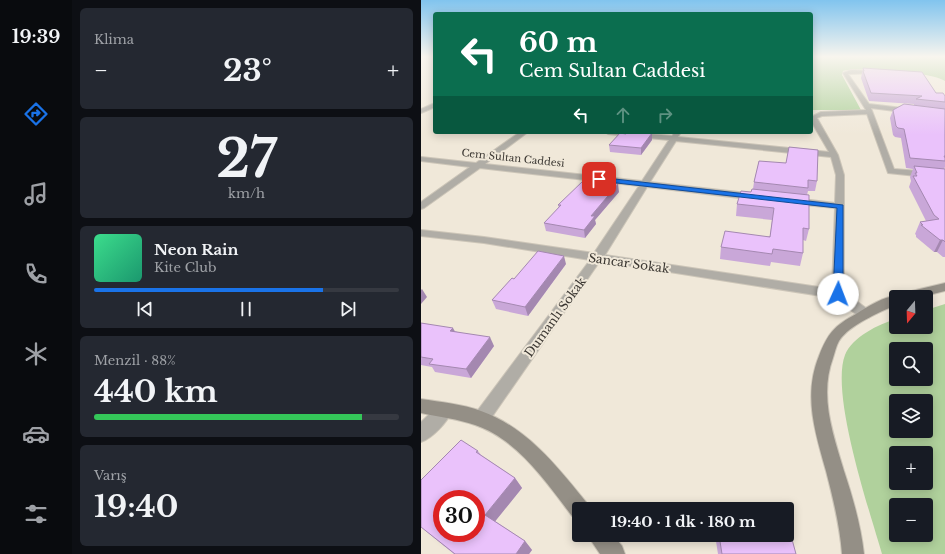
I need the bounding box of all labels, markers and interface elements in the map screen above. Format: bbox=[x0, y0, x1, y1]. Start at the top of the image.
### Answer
text: 60 m bbox=[519, 25, 597, 60]
text: 19:39 bbox=[12, 26, 60, 48]
icon: left bbox=[453, 28, 505, 80]
text: Klima bbox=[94, 31, 134, 48]
text: 23° bbox=[223, 52, 272, 89]
text: − bbox=[94, 57, 108, 84]
text: + bbox=[387, 57, 399, 84]
text: Cem Sultan Caddesi bbox=[519, 60, 705, 82]
icon: directions bbox=[22, 100, 50, 128]
icon: left bbox=[570, 104, 592, 126]
icon: ahead bbox=[612, 104, 634, 126]
icon: right bbox=[654, 104, 676, 126]
text: 27 bbox=[216, 127, 277, 191]
street label: Cem Sultan Caddesi bbox=[461, 146, 566, 170]
pin bbox=[582, 162, 616, 196]
icon: arrive bbox=[588, 168, 610, 190]
icon: music bbox=[22, 180, 50, 208]
text: km/h bbox=[228, 185, 265, 202]
text: Neon Rain bbox=[154, 240, 238, 259]
street label: Sancar Sokak bbox=[588, 250, 671, 276]
text: Kite Club bbox=[154, 259, 217, 276]
icon: phone bbox=[22, 260, 50, 288]
position arrow bbox=[817, 273, 859, 315]
street label: Dumanlı Sokak bbox=[521, 274, 589, 360]
north arrow bbox=[889, 290, 933, 334]
map controls bbox=[889, 290, 933, 542]
icon: previous bbox=[134, 298, 156, 320]
icon: pause bbox=[235, 298, 257, 320]
icon: next bbox=[337, 298, 359, 320]
icon: climate bbox=[22, 340, 50, 368]
button: search bbox=[889, 342, 933, 386]
text: Menzil · 88% bbox=[94, 352, 176, 369]
text: 440 km bbox=[94, 373, 218, 410]
button: layers bbox=[889, 394, 933, 438]
icon: car bbox=[22, 420, 50, 448]
button: + bbox=[889, 446, 933, 490]
text: Varış bbox=[94, 467, 127, 484]
text: 19:40 bbox=[94, 488, 178, 525]
speed limit sign: 30 bbox=[433, 490, 485, 542]
button: − bbox=[889, 498, 933, 542]
icon: filters bbox=[22, 500, 50, 528]
text: 19:40 · 1 dk · 180 m bbox=[610, 512, 756, 531]

